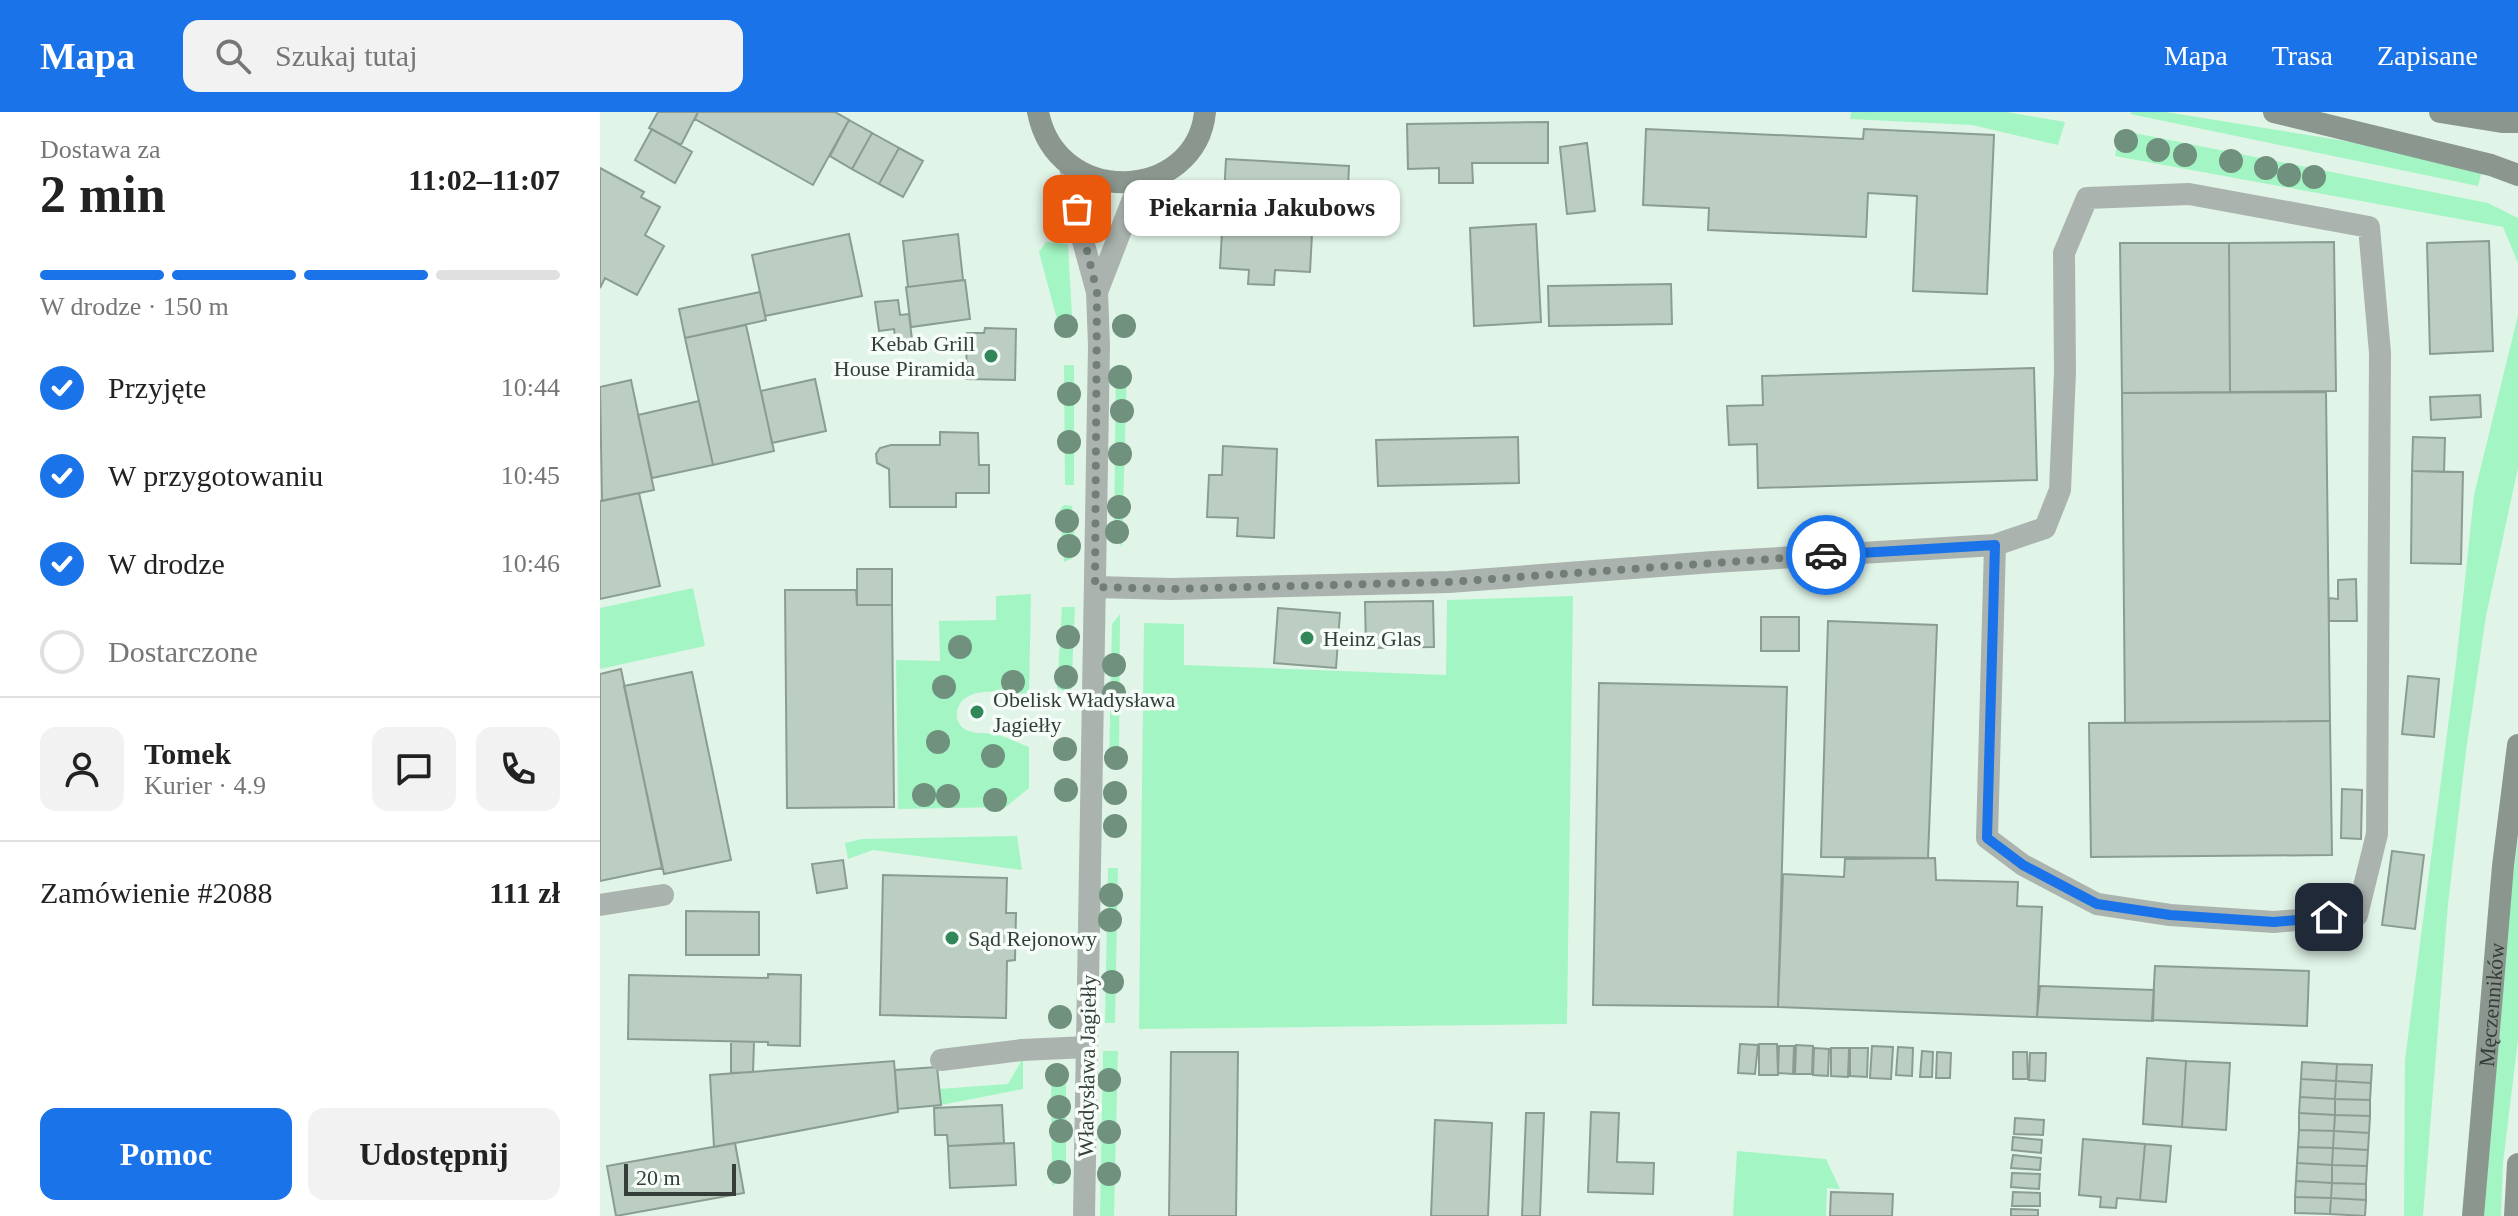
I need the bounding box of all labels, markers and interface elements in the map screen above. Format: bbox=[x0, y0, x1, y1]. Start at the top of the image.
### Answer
search box bbox=[183, 20, 743, 92]
icon: search bbox=[211, 34, 255, 78]
text: Mapa bbox=[40, 35, 135, 77]
text: Szukaj tutaj bbox=[275, 39, 417, 72]
text: Mapa bbox=[2164, 40, 2228, 71]
text: Trasa bbox=[2272, 40, 2333, 71]
text: Zapisane bbox=[2377, 40, 2478, 71]
text: Dostawa za bbox=[40, 135, 161, 164]
text: 11:02–11:07 bbox=[408, 163, 560, 196]
text: 2 min bbox=[40, 166, 166, 223]
pin bbox=[1043, 175, 1111, 243]
callout: Piekarnia Jakubows bbox=[1125, 181, 1401, 237]
icon: bag bbox=[1055, 187, 1099, 231]
text: Piekarnia Jakubows bbox=[1149, 193, 1375, 222]
text: W drodze · 150 m bbox=[40, 292, 229, 321]
place label: Kebab Grill House Piramida bbox=[834, 331, 975, 381]
marker: Kebab Grill House Piramida bbox=[982, 347, 1000, 365]
icon: check bbox=[40, 366, 84, 410]
text: Przyjęte bbox=[108, 371, 206, 404]
text: 10:44 bbox=[501, 373, 560, 402]
icon: check bbox=[40, 454, 84, 498]
text: W przygotowaniu bbox=[108, 459, 323, 492]
text: 10:45 bbox=[501, 461, 560, 490]
courier bbox=[1786, 515, 1866, 595]
icon: car bbox=[1804, 533, 1848, 577]
icon: check bbox=[40, 542, 84, 586]
text: W drodze bbox=[108, 547, 225, 580]
text: 10:46 bbox=[501, 549, 560, 578]
place label: Heinz Glas bbox=[1323, 626, 1421, 651]
marker: Heinz Glas bbox=[1298, 629, 1316, 647]
text: Dostarczone bbox=[108, 635, 258, 668]
place label: Obelisk Władysława Jagiełły bbox=[993, 687, 1176, 737]
marker: Obelisk Władysława Jagiełły bbox=[968, 703, 986, 721]
button: person bbox=[40, 727, 124, 811]
button: chat bbox=[372, 727, 456, 811]
button: phone bbox=[476, 727, 560, 811]
text: Tomek bbox=[144, 737, 231, 770]
text: Kurier · 4.9 bbox=[144, 771, 266, 800]
text: Zamówienie #2088 bbox=[40, 876, 272, 909]
text: 111 zł bbox=[489, 876, 560, 909]
pin bbox=[2295, 883, 2363, 951]
icon: home bbox=[2307, 895, 2351, 939]
place label: Sąd Rejonowy bbox=[968, 926, 1097, 951]
marker: Sąd Rejonowy bbox=[943, 929, 961, 947]
street label: Męczenników bbox=[2473, 942, 2509, 1068]
street label: Władysława Jagiełły bbox=[1073, 974, 1101, 1158]
button: Pomoc bbox=[40, 1108, 292, 1200]
button: Udostępnij bbox=[308, 1108, 560, 1200]
scale bar bbox=[624, 1160, 736, 1196]
text: 20 m bbox=[636, 1165, 681, 1190]

